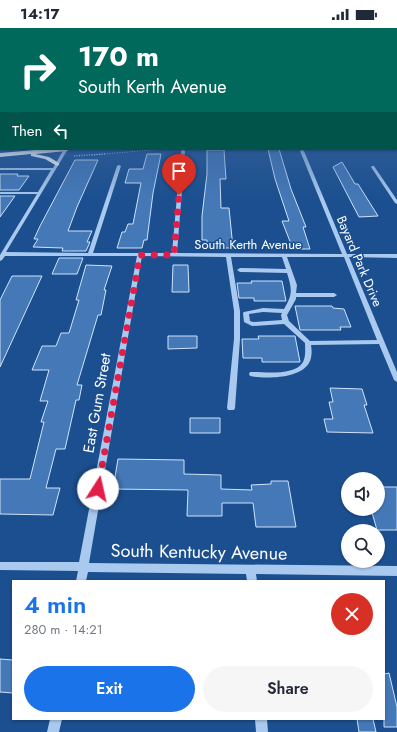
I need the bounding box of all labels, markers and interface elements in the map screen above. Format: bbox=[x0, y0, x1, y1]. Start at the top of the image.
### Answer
text: 14:17 bbox=[20, 3, 60, 25]
text: 170 m bbox=[78, 36, 159, 77]
icon: right bbox=[12, 44, 64, 96]
text: South Kerth Avenue bbox=[78, 74, 227, 100]
text: Then bbox=[12, 120, 42, 142]
icon: left bbox=[50, 120, 72, 142]
pin bbox=[162, 154, 196, 195]
icon: arrive bbox=[168, 160, 190, 182]
street label: Bayard Park Drive bbox=[332, 213, 387, 310]
street label: South Kerth Avenue bbox=[194, 235, 302, 254]
street label: East Gum Street bbox=[77, 351, 117, 455]
position arrow bbox=[77, 468, 119, 510]
map controls bbox=[341, 472, 385, 568]
button: sound bbox=[341, 472, 385, 516]
button: search bbox=[341, 524, 385, 568]
street label: South Kentucky Avenue bbox=[110, 537, 288, 567]
text: 4 min bbox=[24, 587, 86, 622]
button: close bbox=[331, 593, 373, 635]
text: 280 m · 14:21 bbox=[24, 620, 103, 639]
button: Exit bbox=[24, 666, 195, 712]
button: Share bbox=[203, 666, 373, 712]

